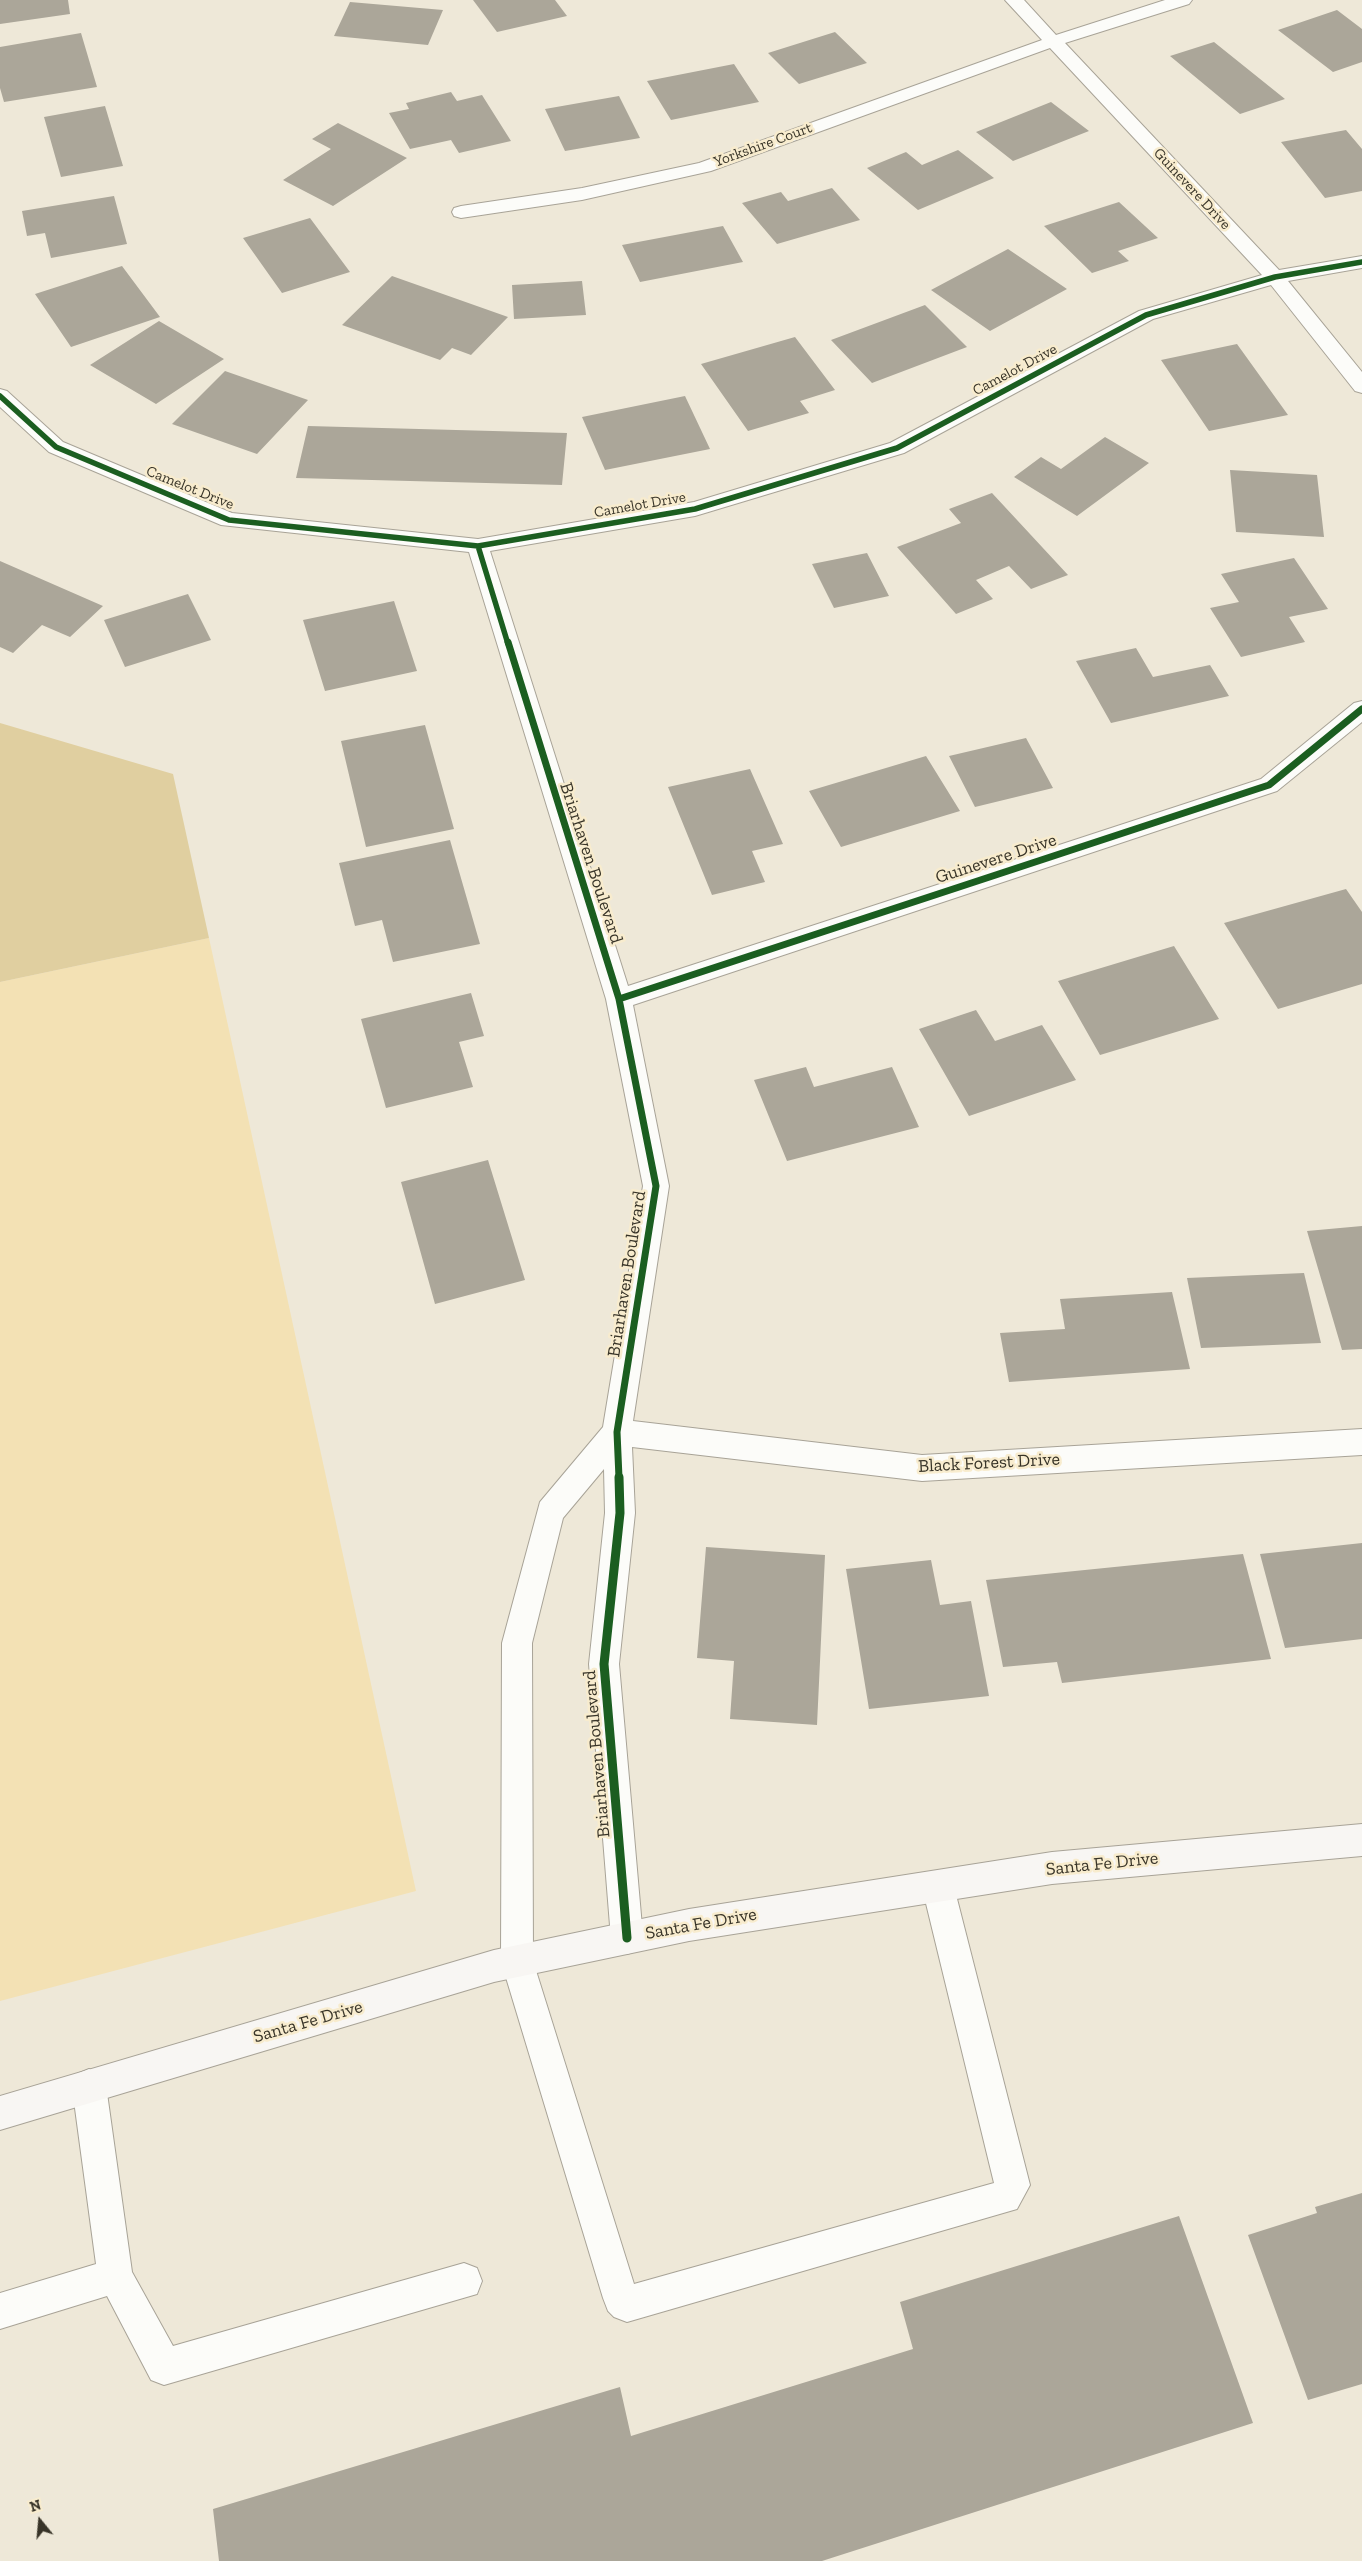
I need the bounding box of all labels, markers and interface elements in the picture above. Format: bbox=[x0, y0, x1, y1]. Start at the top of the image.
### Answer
street label: Yorkshire Court bbox=[711, 119, 815, 171]
street label: Guinevere Drive bbox=[1150, 145, 1234, 233]
street label: Camelot Drive bbox=[970, 340, 1060, 400]
street label: Camelot Drive bbox=[144, 462, 236, 514]
street label: Camelot Drive bbox=[593, 488, 687, 522]
street label: Briarhaven Boulevard bbox=[555, 780, 627, 946]
street label: Guinevere Drive bbox=[933, 829, 1059, 889]
street label: Briarhaven Boulevard bbox=[603, 1189, 651, 1359]
street label: Black Forest Drive bbox=[918, 1448, 1060, 1478]
street label: Briarhaven Boulevard bbox=[579, 1669, 615, 1839]
street label: Santa Fe Drive bbox=[1045, 1847, 1159, 1881]
street label: Santa Fe Drive bbox=[644, 1904, 758, 1944]
street label: Santa Fe Drive bbox=[251, 1996, 365, 2048]
north arrow bbox=[15, 2496, 65, 2546]
text: N bbox=[28, 2496, 43, 2516]

